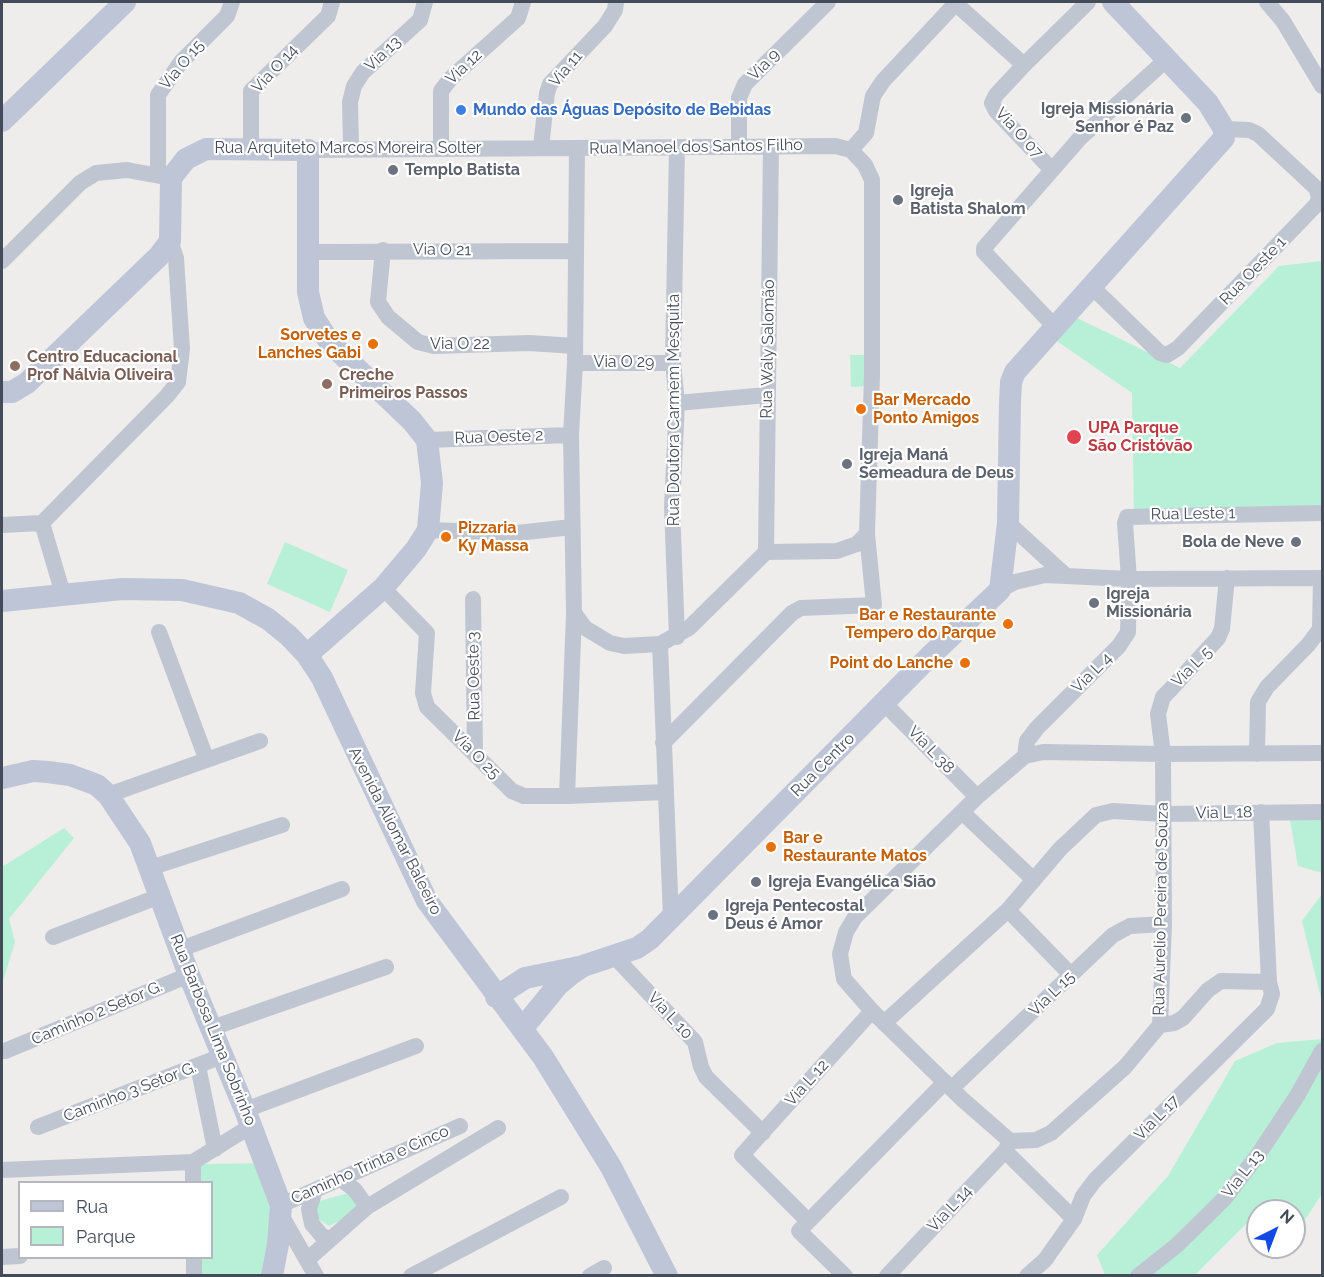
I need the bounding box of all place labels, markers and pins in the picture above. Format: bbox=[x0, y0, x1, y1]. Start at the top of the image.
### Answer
place label: Igreja Missionária Senhor é Paz bbox=[1041, 99, 1174, 137]
place label: Mundo das Águas Depósito de Bebidas bbox=[473, 100, 771, 120]
marker: Mundo das Águas Depósito de Bebidas bbox=[454, 103, 468, 117]
marker: Igreja Missionária Senhor é Paz bbox=[1179, 111, 1193, 125]
place label: Templo Batista bbox=[405, 160, 520, 180]
marker: Templo Batista bbox=[386, 163, 400, 177]
place label: Igreja Batista Shalom bbox=[910, 181, 1026, 219]
marker: Igreja Batista Shalom bbox=[891, 193, 905, 207]
place label: Sorvetes e Lanches Gabi bbox=[258, 325, 361, 363]
marker: Sorvetes e Lanches Gabi bbox=[366, 337, 380, 351]
place label: Centro Educacional Prof Nálvia Oliveira bbox=[27, 347, 178, 385]
marker: Centro Educacional Prof Nálvia Oliveira bbox=[8, 359, 22, 373]
place label: Creche Primeiros Passos bbox=[339, 365, 468, 403]
marker: Creche Primeiros Passos bbox=[320, 377, 334, 391]
place label: Bar Mercado Ponto Amigos bbox=[873, 390, 979, 428]
marker: Bar Mercado Ponto Amigos bbox=[854, 402, 868, 416]
place label: UPA Parque São Cristóvão bbox=[1088, 418, 1193, 456]
marker: UPA Parque São Cristóvão bbox=[1065, 428, 1083, 446]
place label: Igreja Maná Semeadura de Deus bbox=[859, 445, 1014, 483]
marker: Igreja Maná Semeadura de Deus bbox=[840, 457, 854, 471]
place label: Pizzaria Ky Massa bbox=[458, 518, 529, 556]
marker: Pizzaria Ky Massa bbox=[439, 530, 453, 544]
place label: Bola de Neve bbox=[1182, 532, 1284, 552]
marker: Bola de Neve bbox=[1289, 535, 1303, 549]
place label: Igreja Missionária bbox=[1106, 584, 1192, 622]
marker: Igreja Missionária bbox=[1087, 596, 1101, 610]
place label: Bar e Restaurante Tempero do Parque bbox=[845, 605, 996, 643]
marker: Bar e Restaurante Tempero do Parque bbox=[1001, 617, 1015, 631]
place label: Point do Lanche bbox=[830, 653, 953, 673]
marker: Point do Lanche bbox=[958, 656, 972, 670]
place label: Bar e Restaurante Matos bbox=[783, 828, 927, 866]
marker: Bar e Restaurante Matos bbox=[764, 840, 778, 854]
place label: Igreja Evangélica Sião bbox=[768, 872, 936, 892]
marker: Igreja Evangélica Sião bbox=[749, 875, 763, 889]
place label: Igreja Pentecostal Deus é Amor bbox=[725, 896, 864, 934]
marker: Igreja Pentecostal Deus é Amor bbox=[706, 908, 720, 922]

